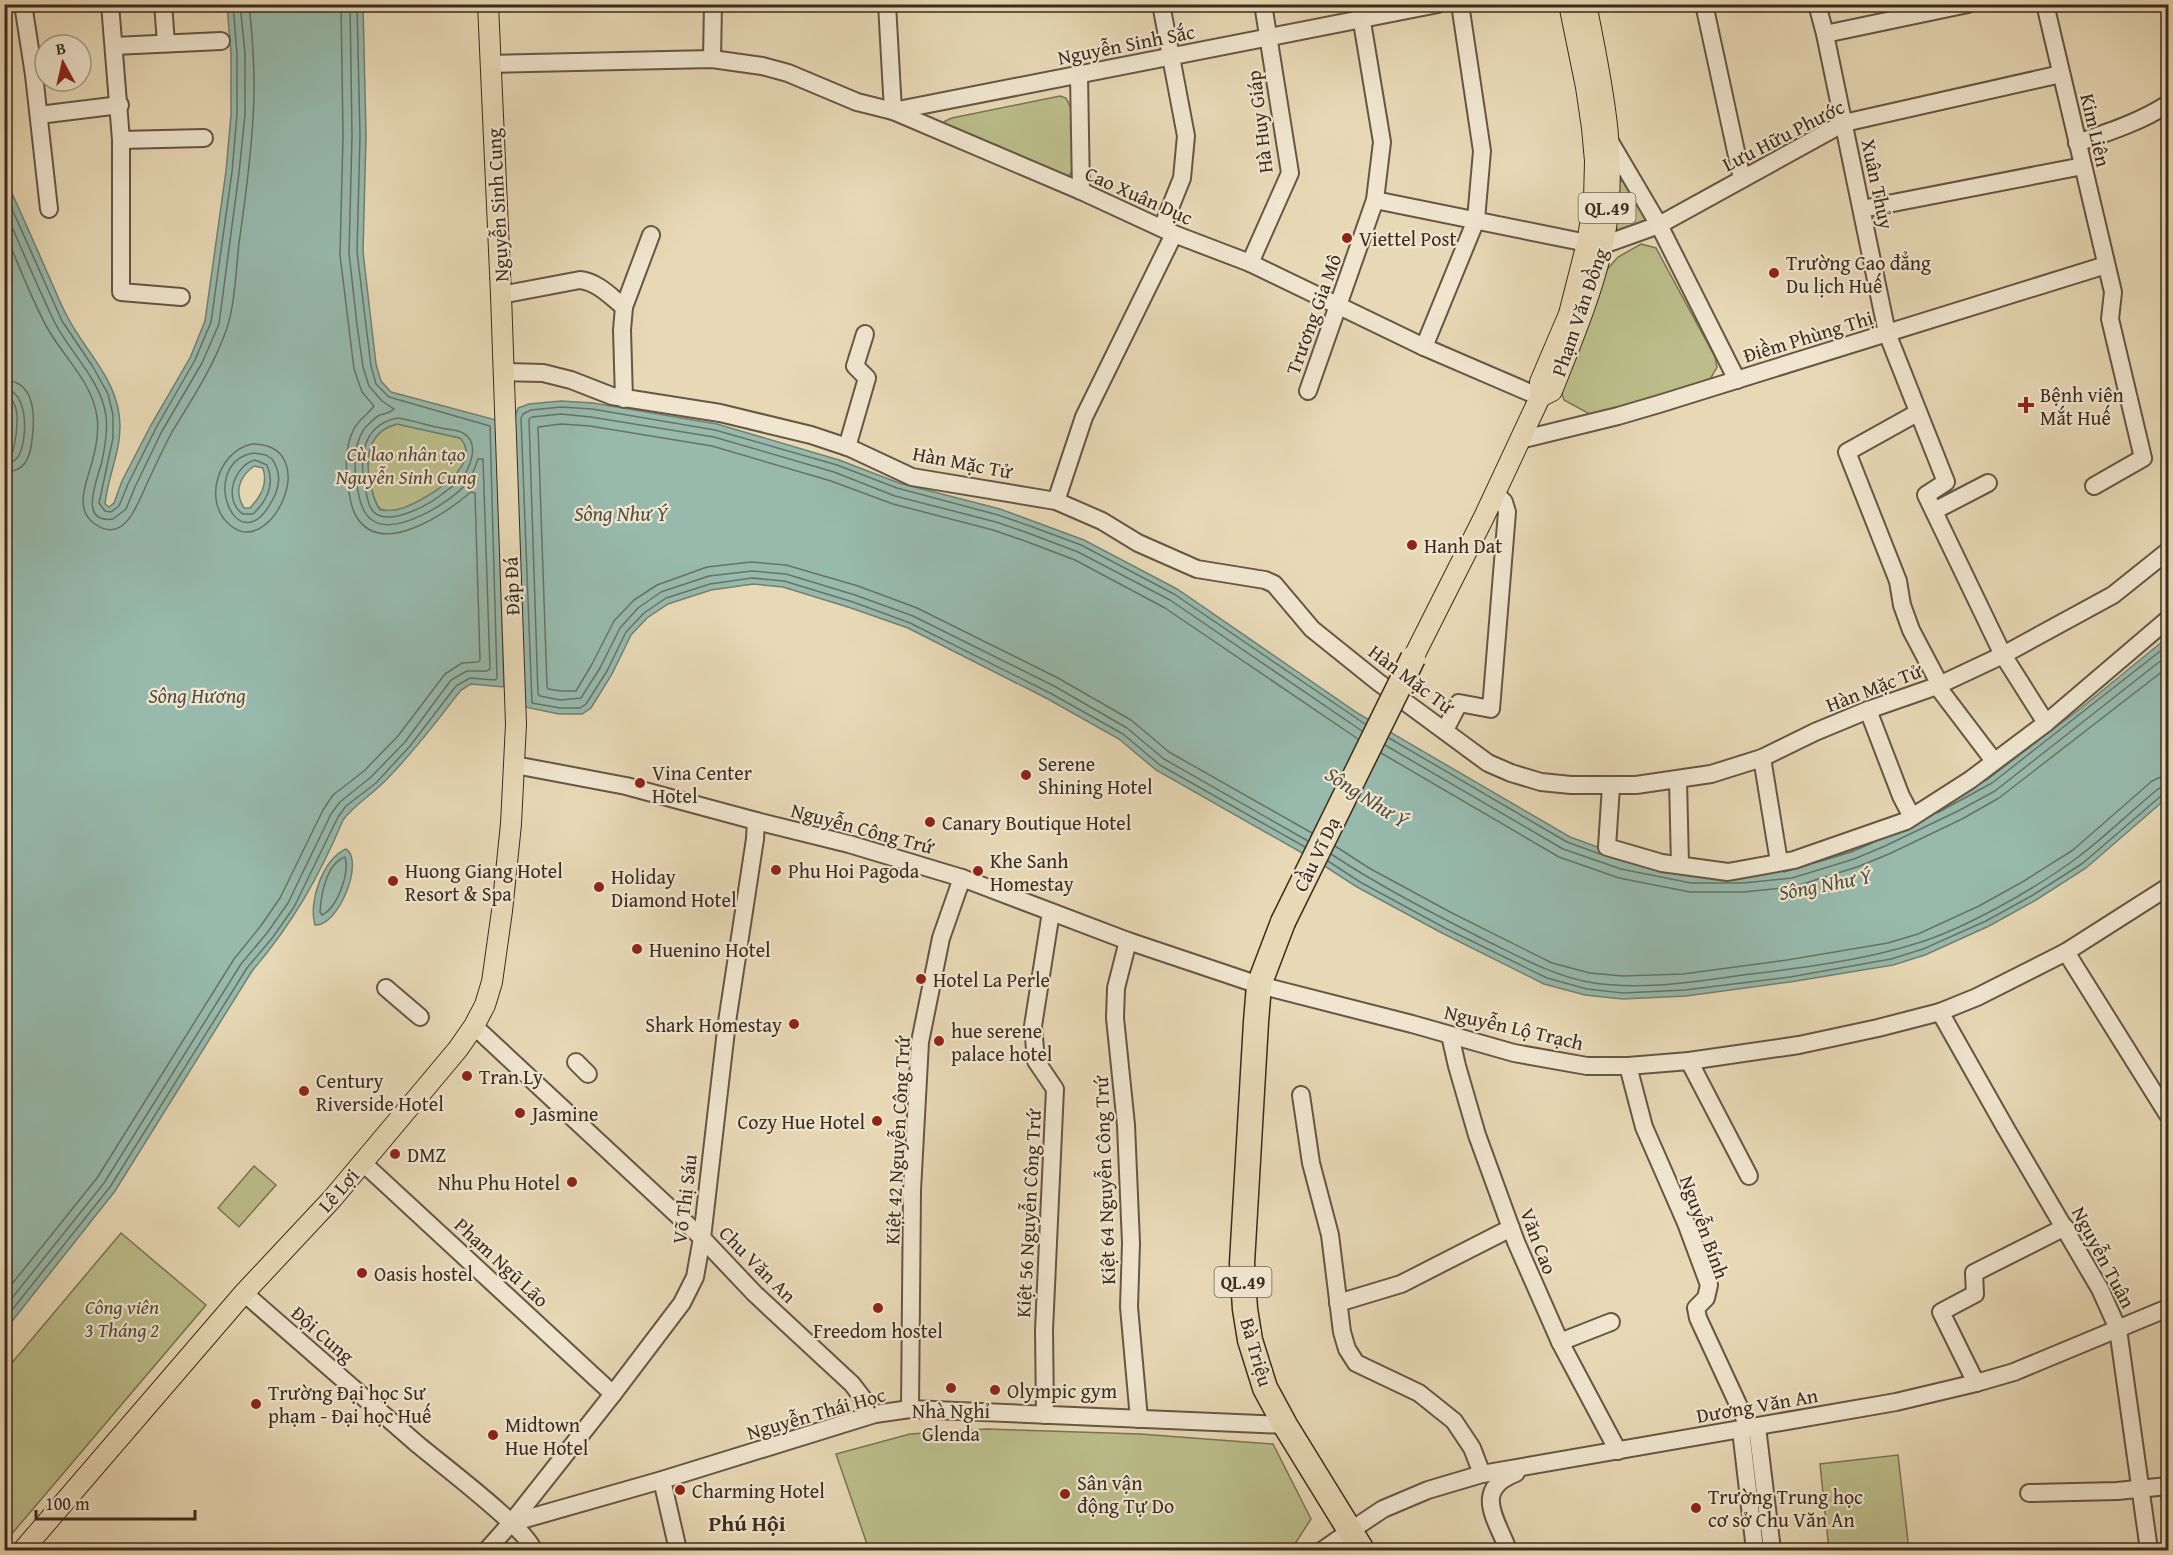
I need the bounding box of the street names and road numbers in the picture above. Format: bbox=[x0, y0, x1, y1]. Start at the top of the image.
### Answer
street label: Nguyễn Sinh Sắc bbox=[1055, 16, 1197, 72]
street label: Hà Huy Giáp bbox=[1238, 69, 1280, 175]
street label: Kim Liên bbox=[2074, 91, 2118, 169]
street label: Lưu Hữu Phước bbox=[1717, 92, 1849, 178]
street label: Nguyễn Sinh Cung bbox=[478, 127, 516, 283]
street label: Xuân Thủy bbox=[1854, 136, 1902, 232]
street label: Cao Xuân Dục bbox=[1081, 158, 1198, 232]
road number: QL.49 bbox=[1578, 193, 1636, 223]
street label: Phạm Văn Đồng bbox=[1543, 244, 1615, 380]
street label: Trương Gia Mô bbox=[1278, 250, 1348, 378]
street label: Điềm Phùng Thị bbox=[1740, 302, 1877, 370]
street label: Hàn Mặc Tử bbox=[910, 438, 1016, 486]
street label: Đập Đá bbox=[495, 556, 527, 616]
street label: Hàn Mặc Tử bbox=[1363, 637, 1461, 721]
street label: Hàn Mặc Tử bbox=[1821, 655, 1927, 719]
street label: Nguyễn Công Trứ bbox=[788, 795, 938, 861]
street label: Cầu Vĩ Dạ bbox=[1285, 811, 1347, 896]
street label: Nguyễn Lộ Trạch bbox=[1442, 997, 1586, 1057]
street label: Kiệt 42 Nguyễn Công Trứ bbox=[877, 1034, 917, 1245]
street label: Kiệt 64 Nguyễn Công Trứ bbox=[1086, 1074, 1122, 1285]
street label: Kiệt 56 Nguyễn Công Trứ bbox=[1008, 1107, 1048, 1318]
street label: Võ Thị Sáu bbox=[664, 1152, 704, 1246]
street label: Lê Lợi bbox=[311, 1161, 366, 1218]
street label: Nguyễn Bính bbox=[1673, 1171, 1737, 1283]
street label: Nguyễn Tuân bbox=[2065, 1201, 2143, 1313]
street label: Văn Cao bbox=[1513, 1204, 1565, 1278]
street label: Phạm Ngũ Lão bbox=[448, 1211, 556, 1313]
street label: Chu Văn An bbox=[713, 1219, 803, 1309]
road number: QL.49 bbox=[1214, 1267, 1272, 1297]
street label: Đội Cung bbox=[285, 1298, 361, 1370]
street label: Bà Triệu bbox=[1233, 1314, 1281, 1390]
street label: Nguyễn Thái Học bbox=[743, 1379, 889, 1447]
street label: Dương Văn An bbox=[1694, 1380, 1820, 1430]

